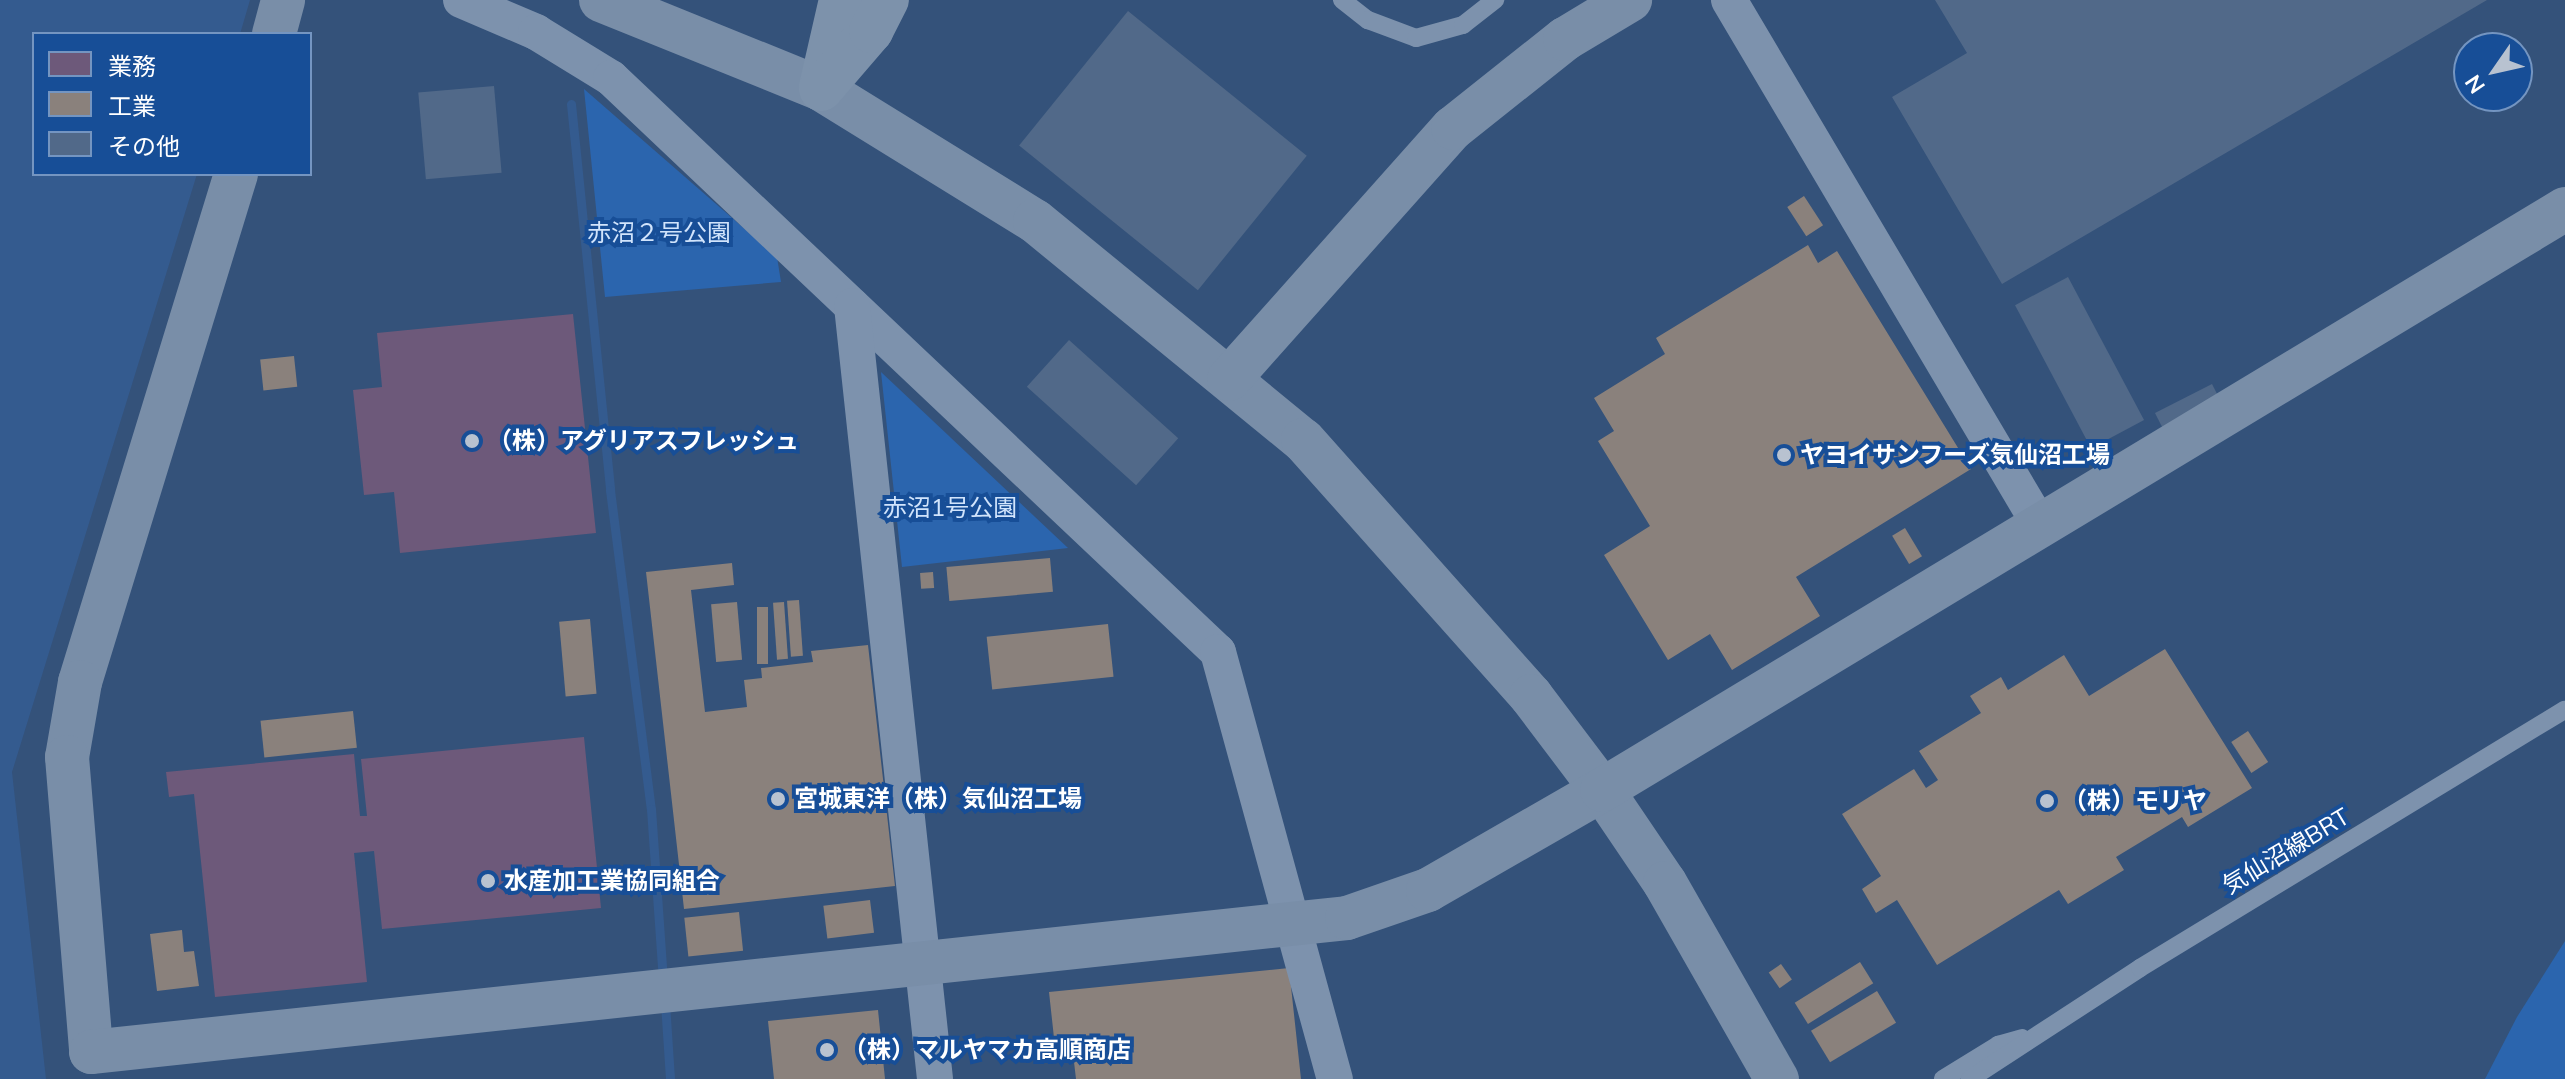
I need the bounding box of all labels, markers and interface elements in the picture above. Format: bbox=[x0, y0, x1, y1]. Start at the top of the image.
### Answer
legend bbox=[32, 32, 312, 176]
north arrow bbox=[2453, 32, 2533, 112]
text: 業務 bbox=[108, 51, 156, 81]
text: N bbox=[2459, 70, 2491, 99]
text: 工業 bbox=[108, 91, 156, 121]
text: その他 bbox=[108, 131, 180, 161]
park label: 赤沼２号公園 bbox=[587, 219, 731, 247]
place label: （株）アグリアスフレッシュ bbox=[488, 427, 800, 455]
marker: （株）アグリアスフレッシュ bbox=[463, 432, 481, 450]
place label: ヤヨイサンフーズ気仙沼工場 bbox=[1800, 441, 2112, 469]
marker: ヤヨイサンフーズ気仙沼工場 bbox=[1775, 446, 1793, 464]
park label: 赤沼1号公園 bbox=[883, 494, 1017, 522]
place label: 宮城東洋（株）気仙沼工場 bbox=[794, 785, 1082, 813]
place label: （株）モリヤ bbox=[2063, 787, 2207, 815]
marker: 宮城東洋（株）気仙沼工場 bbox=[769, 790, 787, 808]
marker: （株）モリヤ bbox=[2038, 792, 2056, 810]
street label: 気仙沼線BRT bbox=[2217, 802, 2355, 900]
place label: 水産加工業協同組合 bbox=[504, 867, 720, 895]
marker: 水産加工業協同組合 bbox=[479, 872, 497, 890]
place label: （株）マルヤマカ高順商店 bbox=[843, 1036, 1131, 1064]
marker: （株）マルヤマカ高順商店 bbox=[818, 1041, 836, 1059]

